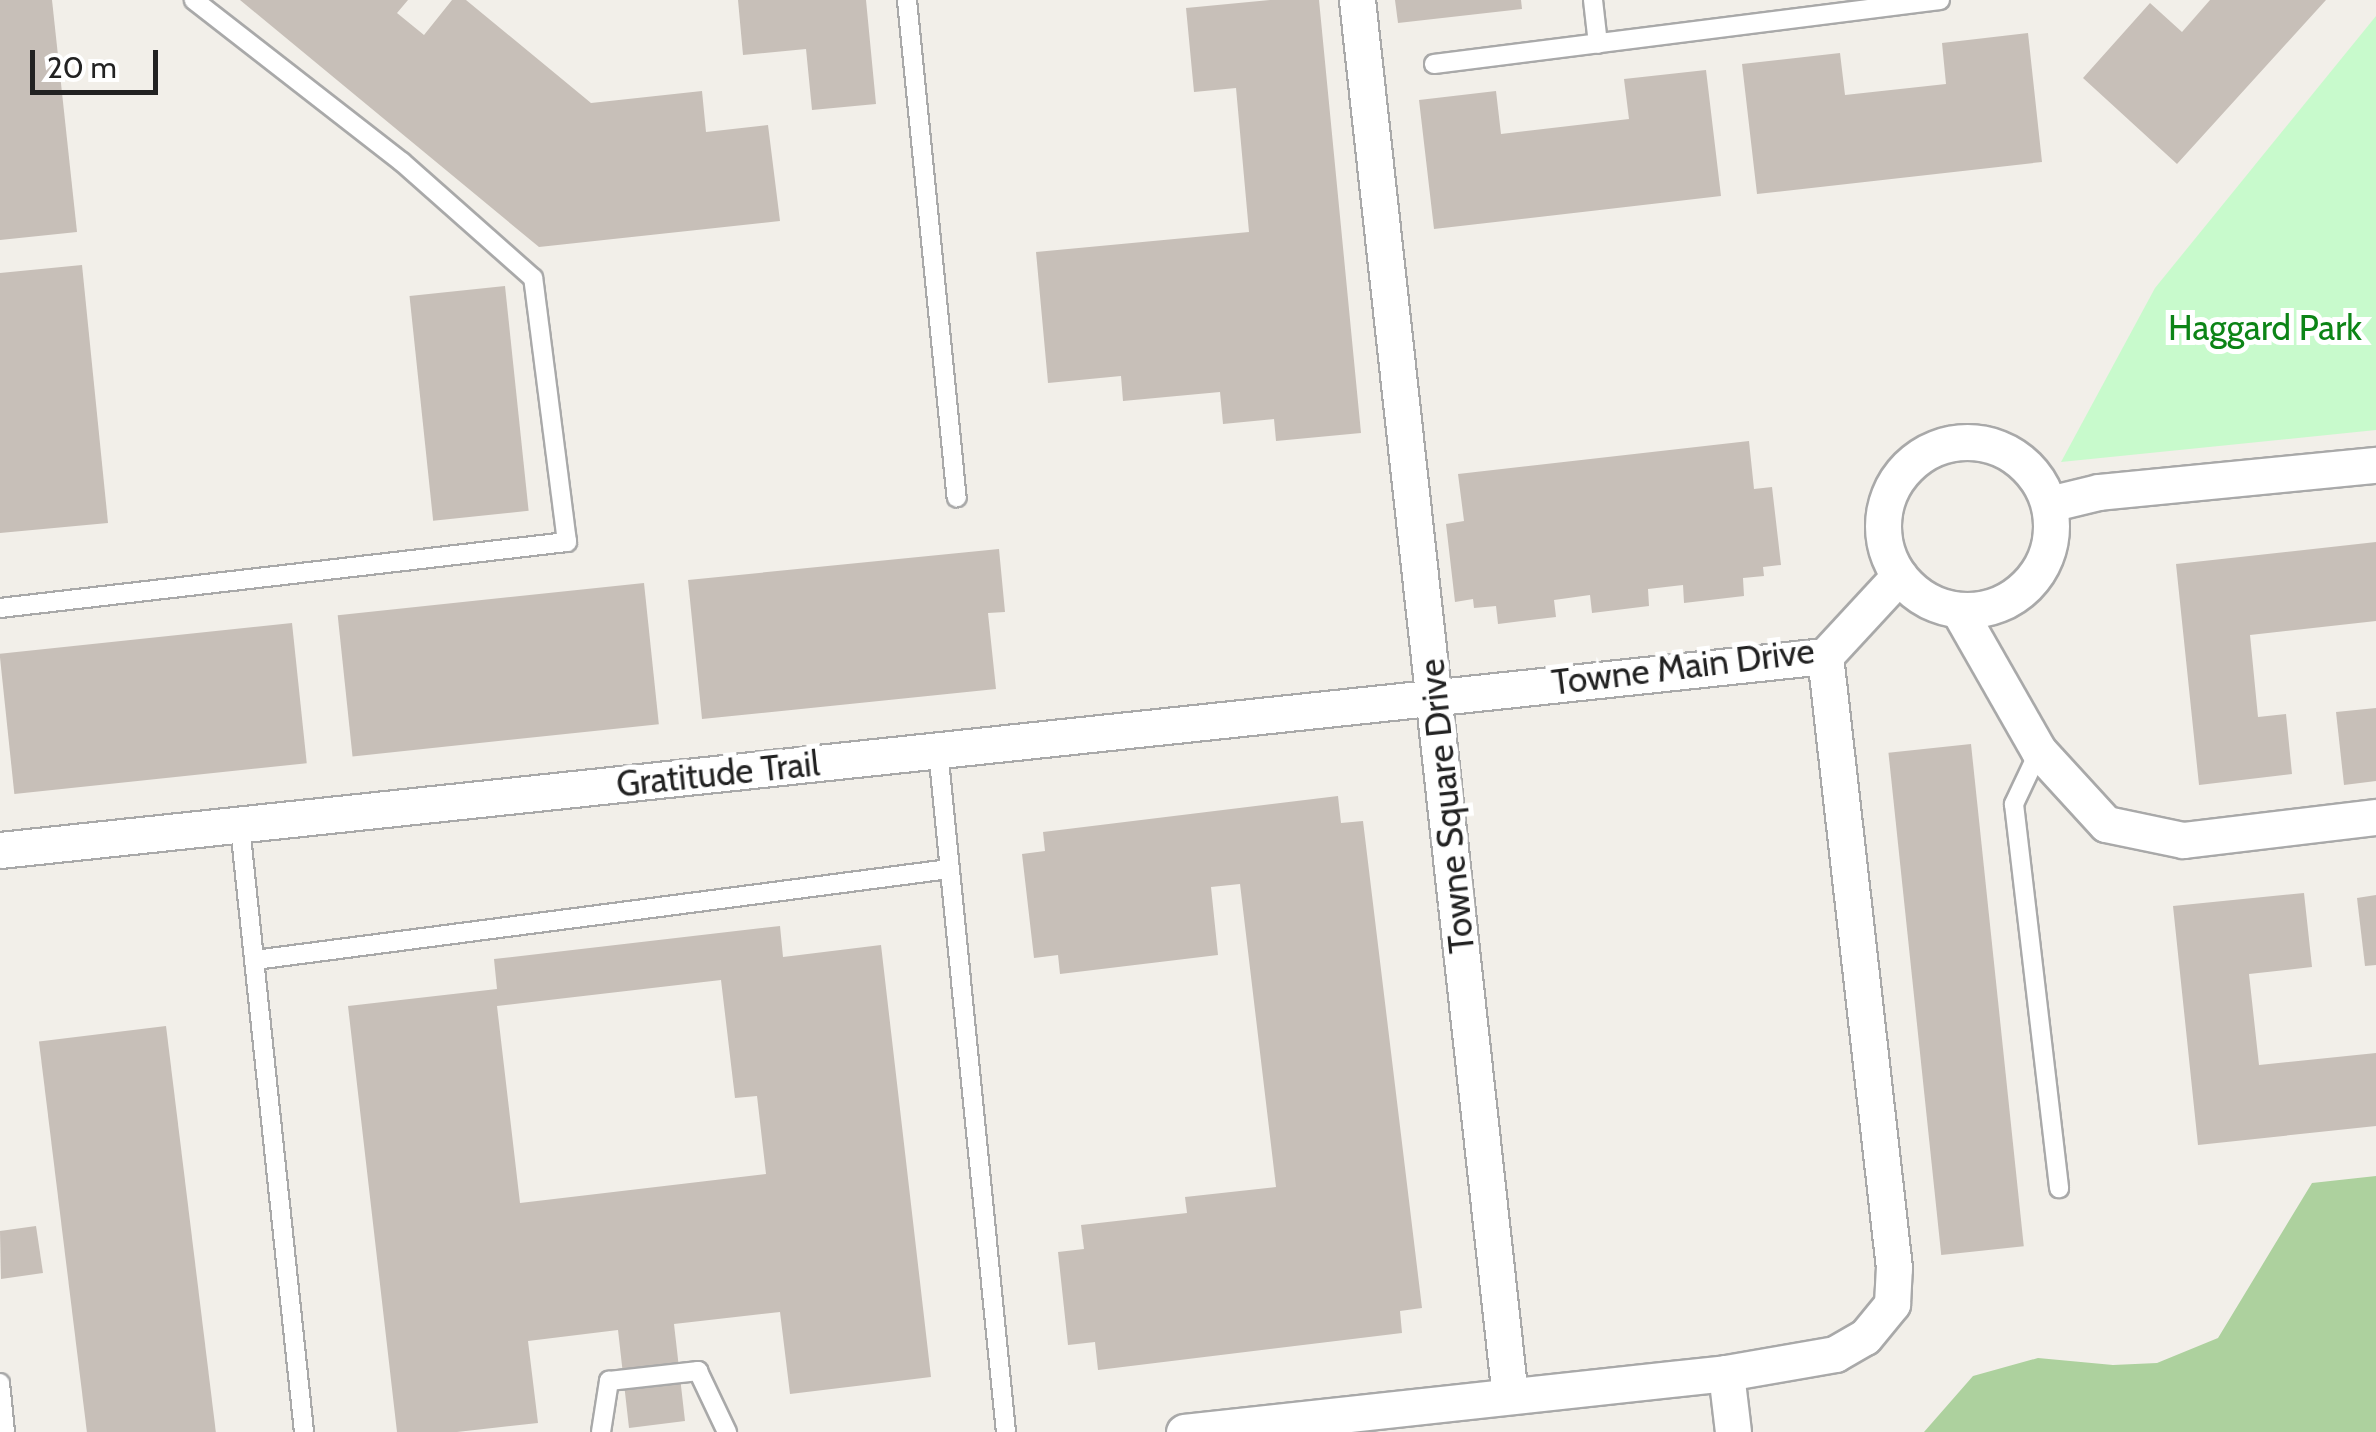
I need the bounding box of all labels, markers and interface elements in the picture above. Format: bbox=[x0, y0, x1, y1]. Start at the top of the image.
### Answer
scale bar bbox=[35, 30, 162, 92]
text: 20 m bbox=[47, 49, 117, 86]
park label: Haggard Park bbox=[2168, 307, 2362, 349]
street label: Towne Main Drive bbox=[1549, 630, 1817, 704]
street label: Towne Square Drive bbox=[1411, 657, 1483, 955]
street label: Gratitude Trail bbox=[614, 742, 822, 806]

